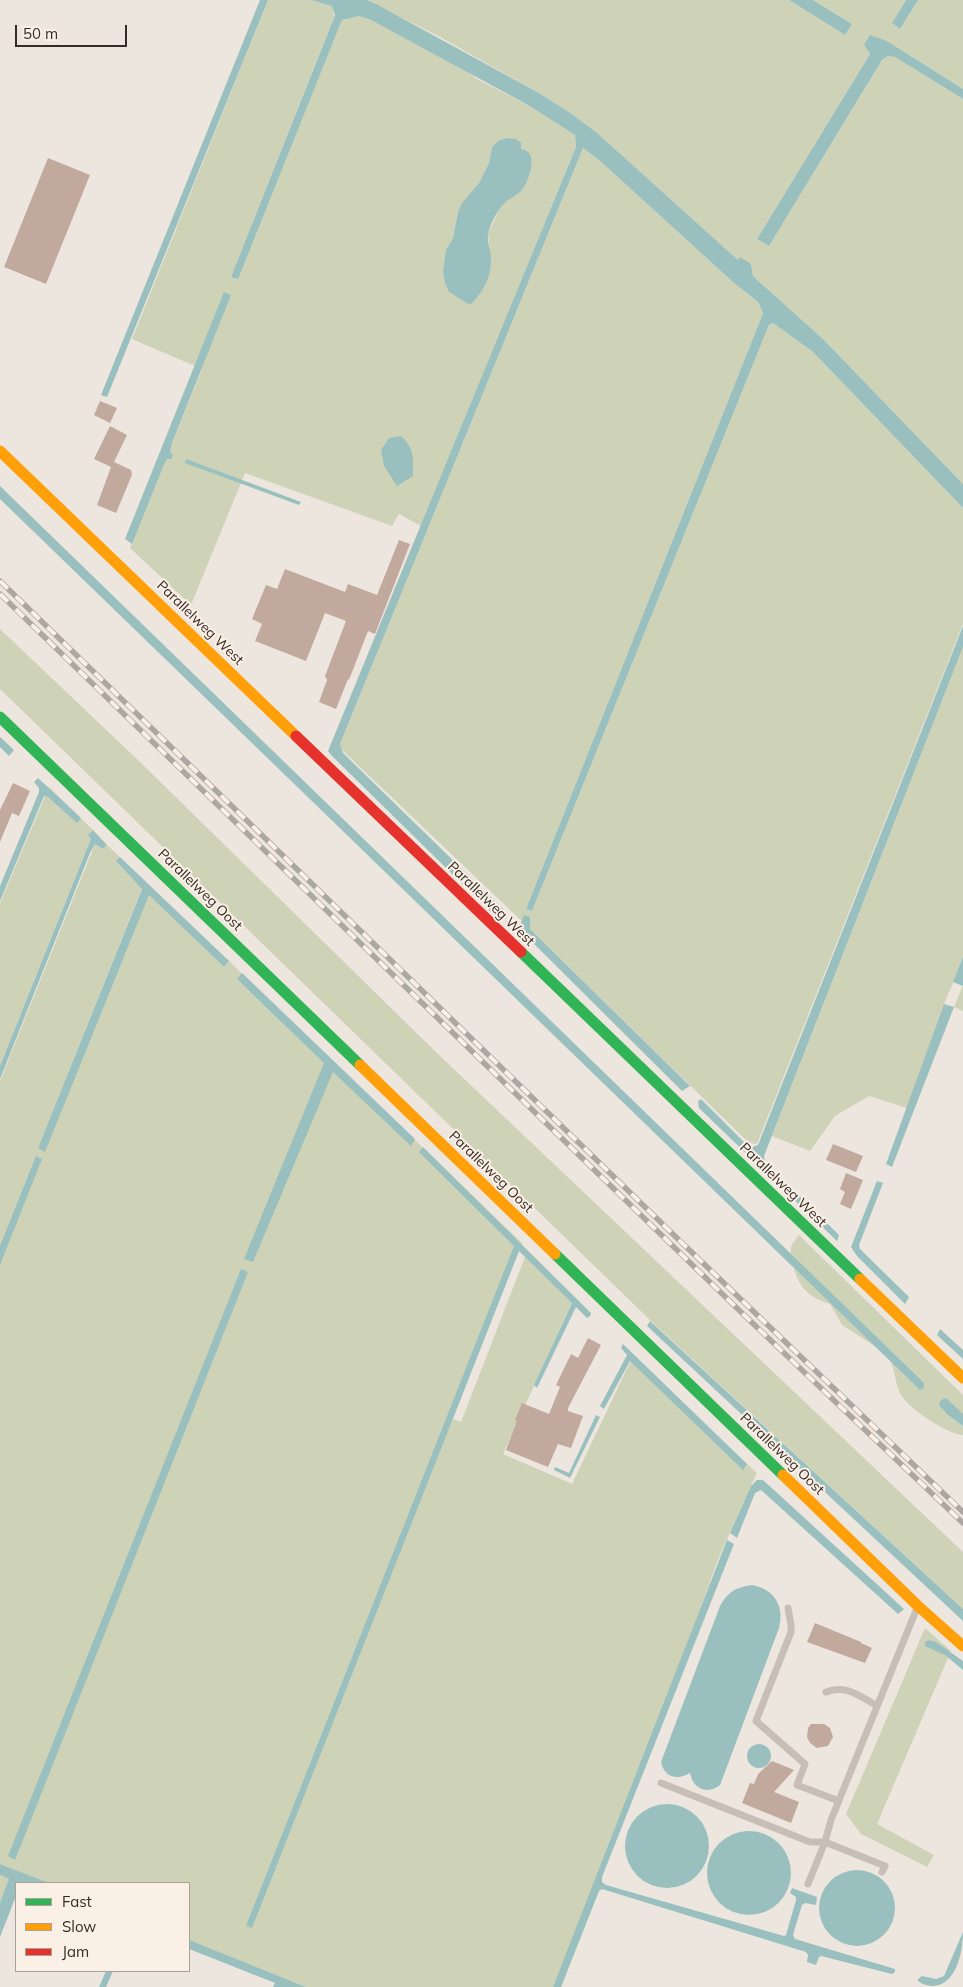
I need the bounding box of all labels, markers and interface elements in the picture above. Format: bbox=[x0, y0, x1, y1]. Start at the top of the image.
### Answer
scale bar bbox=[18, 15, 130, 47]
text: 50 m bbox=[23, 24, 58, 43]
street label: Parallelweg West bbox=[153, 577, 247, 669]
street label: Parallelweg Oost bbox=[154, 846, 246, 934]
street label: Parallelweg West bbox=[444, 858, 538, 950]
street label: Parallelweg Oost bbox=[445, 1128, 537, 1216]
street label: Parallelweg West bbox=[736, 1139, 830, 1231]
street label: Parallelweg Oost bbox=[736, 1410, 828, 1498]
legend bbox=[15, 1882, 190, 1972]
text: Fast bbox=[62, 1892, 92, 1911]
text: Slow bbox=[62, 1917, 96, 1936]
text: Jam bbox=[62, 1942, 89, 1961]

